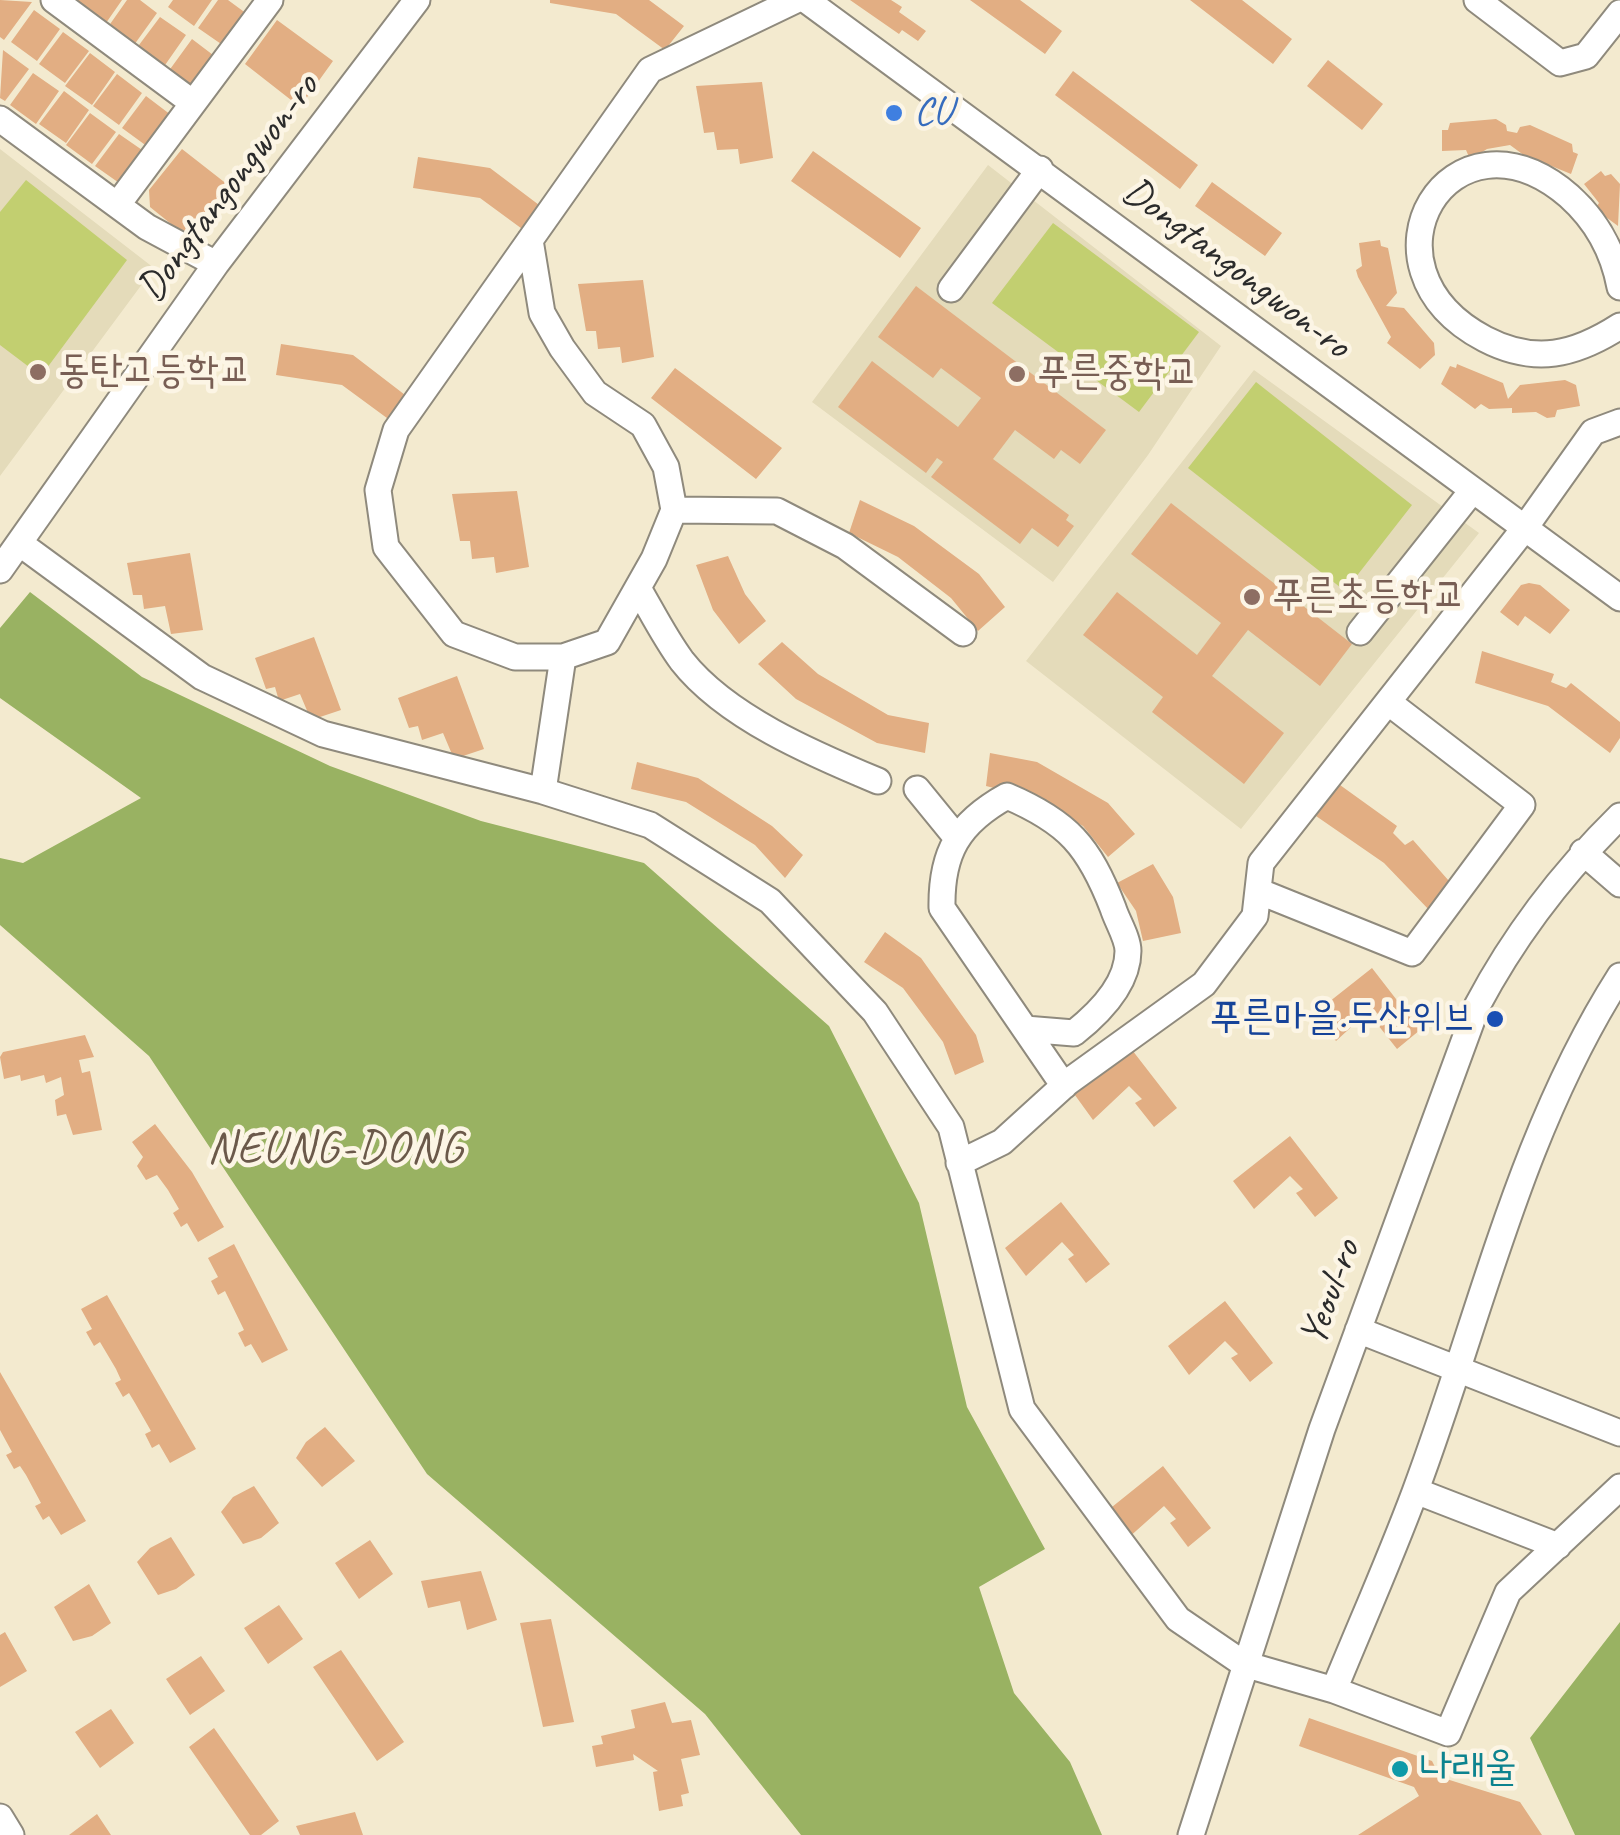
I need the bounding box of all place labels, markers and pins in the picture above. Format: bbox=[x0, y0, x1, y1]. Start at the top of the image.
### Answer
place label: CU bbox=[914, 89, 952, 137]
marker: CU bbox=[883, 102, 905, 124]
place label: 동탄고등학교 bbox=[58, 348, 251, 396]
place label: 푸른중학교 bbox=[1037, 350, 1198, 398]
marker: 동탄고등학교 bbox=[27, 361, 49, 383]
marker: 푸른중학교 bbox=[1006, 363, 1028, 385]
place label: 푸른초등학교 bbox=[1272, 573, 1465, 621]
marker: 푸른초등학교 bbox=[1241, 586, 1263, 608]
place label: 푸른마을.두산위브 bbox=[1210, 995, 1475, 1043]
marker: 푸른마을.두산위브 bbox=[1484, 1008, 1506, 1030]
place label: 나래울 bbox=[1420, 1745, 1517, 1793]
marker: 나래울 bbox=[1389, 1758, 1411, 1780]

